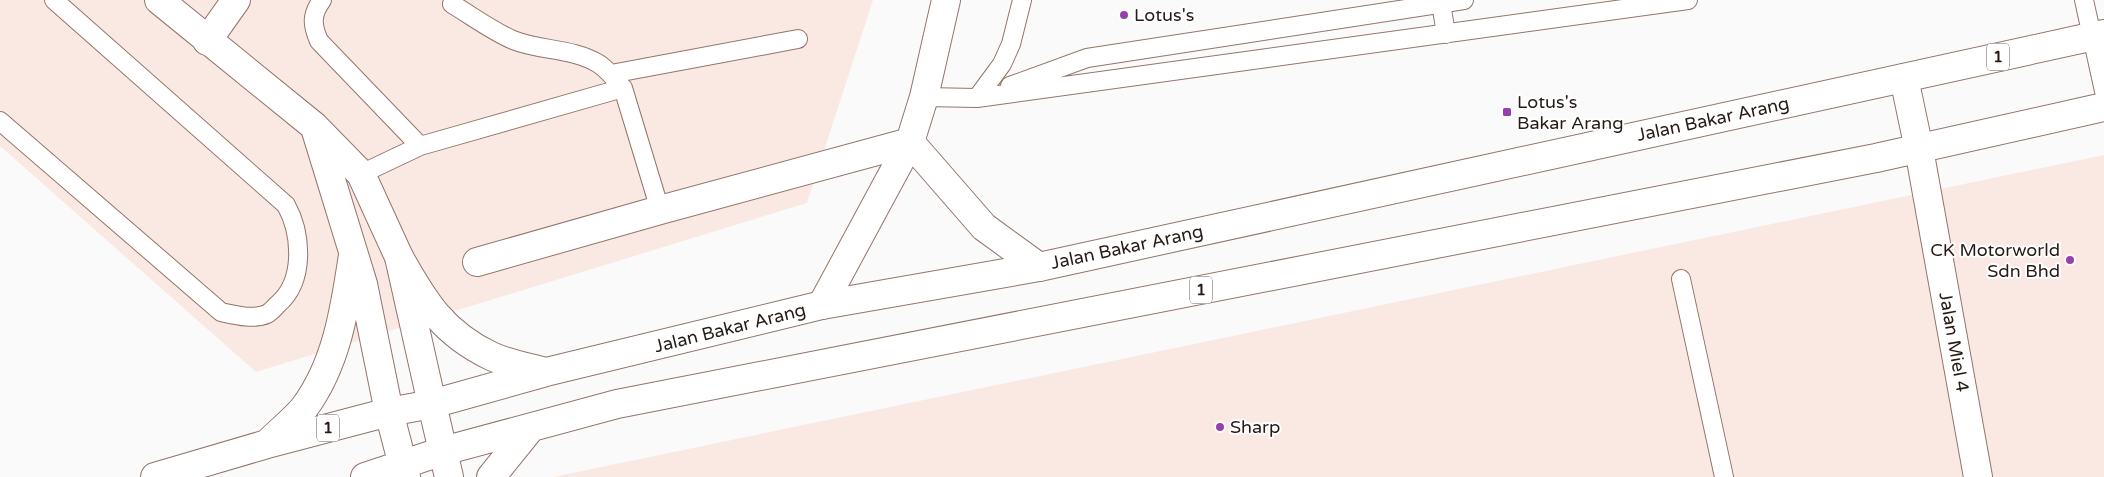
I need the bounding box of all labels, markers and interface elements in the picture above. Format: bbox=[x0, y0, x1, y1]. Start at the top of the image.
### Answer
place label: Lotus's bbox=[1134, 4, 1194, 26]
marker: Lotus's bbox=[1118, 9, 1130, 21]
road number: 1 bbox=[1987, 44, 2009, 70]
place label: Lotus's Bakar Arang bbox=[1517, 91, 1624, 134]
street label: Jalan Bakar Arang bbox=[1635, 92, 1791, 146]
marker: Lotus's Bakar Arang bbox=[1501, 106, 1513, 118]
street label: Jalan Bakar Arang bbox=[1049, 220, 1205, 274]
place label: CK Motorworld Sdn Bhd bbox=[1930, 239, 2060, 282]
marker: CK Motorworld Sdn Bhd bbox=[2064, 254, 2076, 266]
road number: 1 bbox=[1190, 276, 1212, 304]
street label: Jalan Miel 4 bbox=[1934, 290, 1974, 394]
street label: Jalan Bakar Arang bbox=[652, 299, 808, 357]
road number: 1 bbox=[317, 414, 339, 442]
place label: Sharp bbox=[1230, 416, 1280, 438]
marker: Sharp bbox=[1214, 421, 1226, 433]

